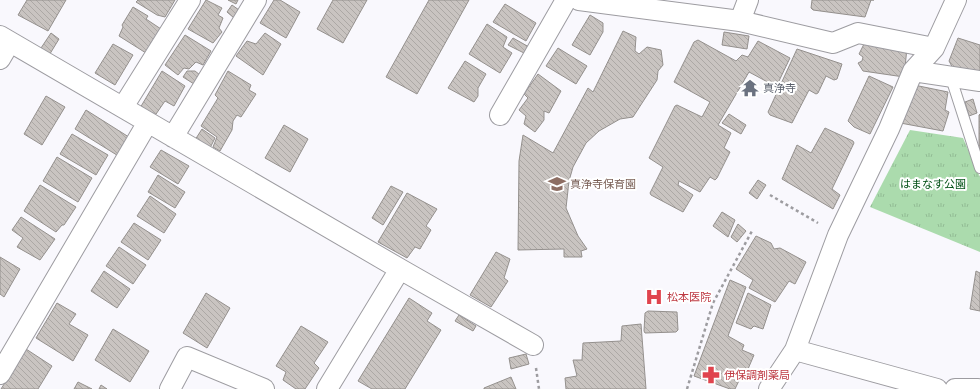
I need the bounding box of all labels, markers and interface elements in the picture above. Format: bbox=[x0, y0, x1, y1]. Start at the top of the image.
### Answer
temple icon: 真浄寺 bbox=[740, 78, 760, 98]
place label: 真浄寺 bbox=[763, 82, 796, 95]
school or university icon: 真浄寺保育園 bbox=[547, 174, 567, 194]
place label: 真浄寺保育園 bbox=[570, 178, 636, 191]
park label: はまなす公園 bbox=[900, 178, 966, 191]
hospital icon: 松本医院 bbox=[644, 287, 664, 307]
place label: 松本医院 bbox=[667, 291, 711, 304]
pharmacy icon: 伊保調剤薬局 bbox=[701, 365, 721, 385]
place label: 伊保調剤薬局 bbox=[724, 369, 790, 382]

